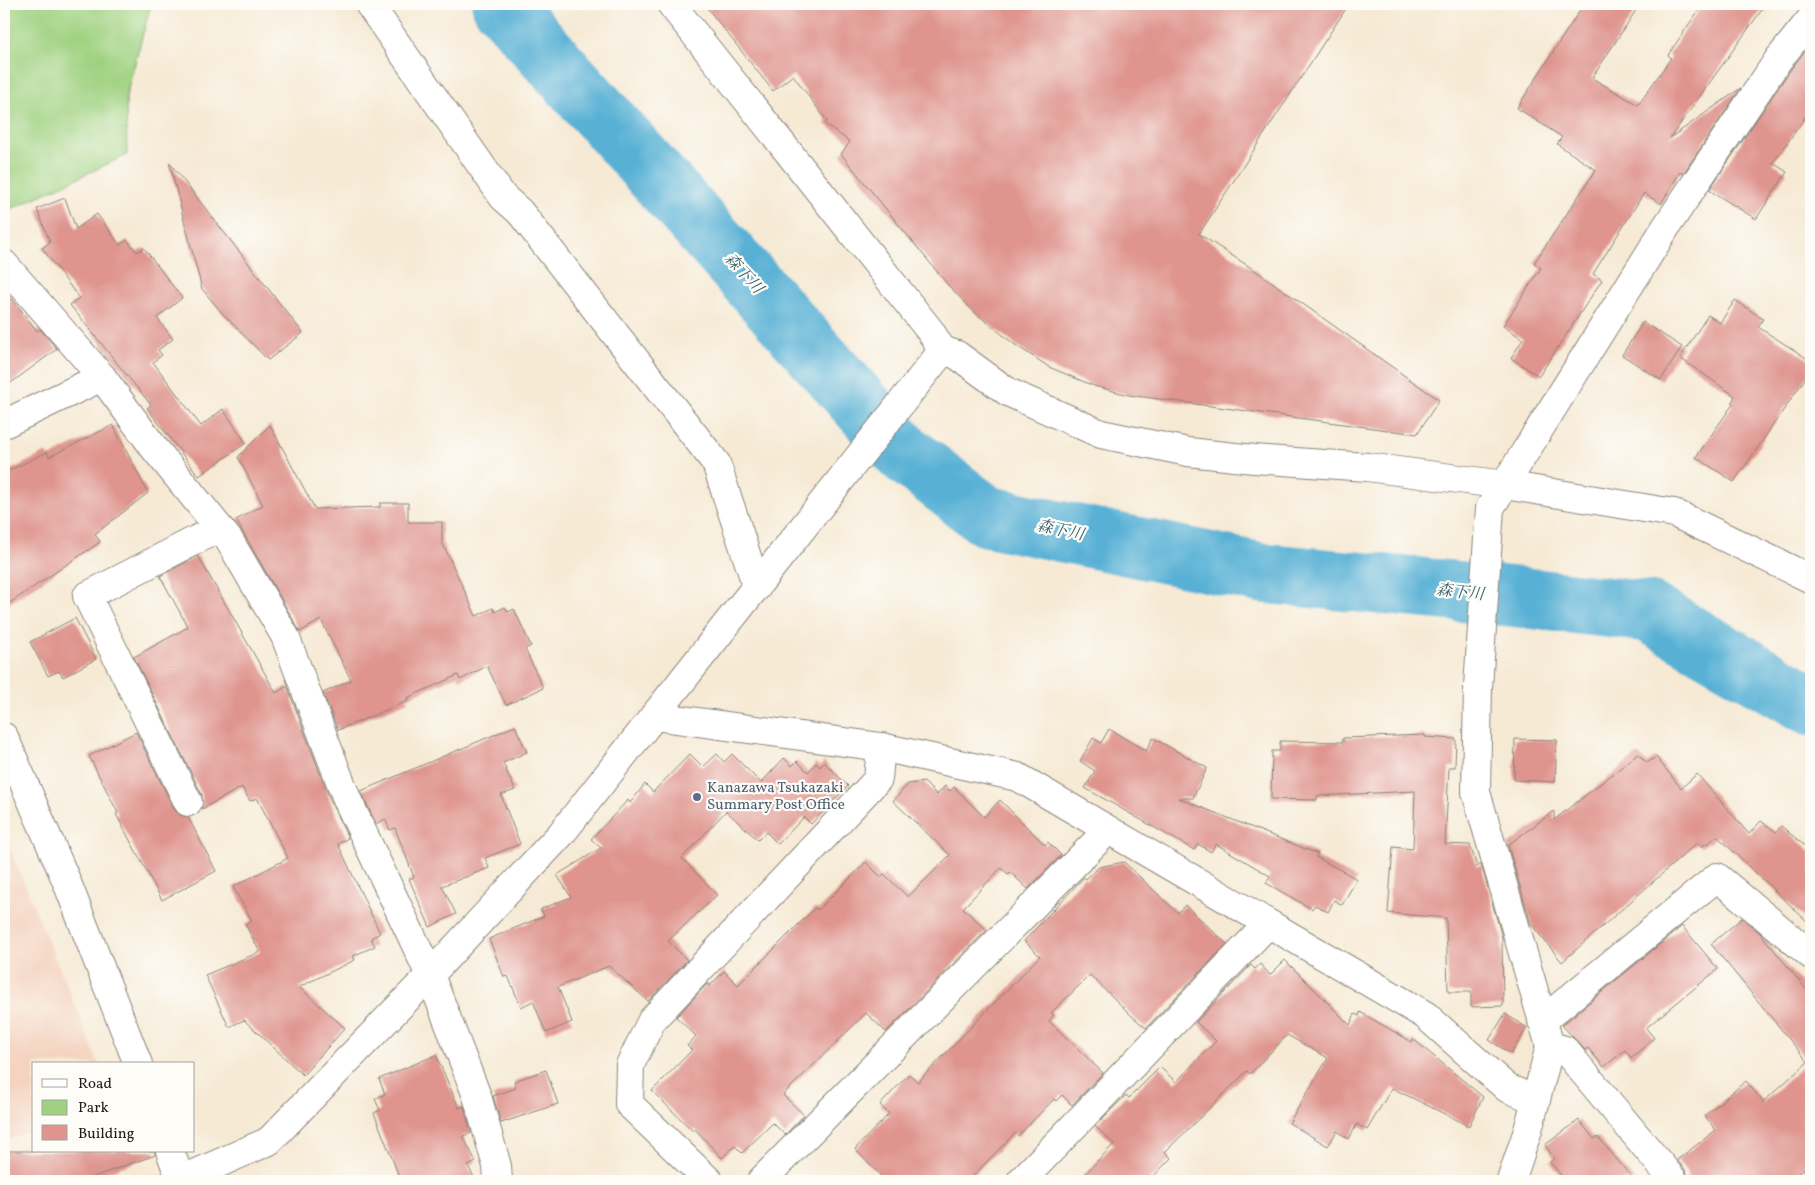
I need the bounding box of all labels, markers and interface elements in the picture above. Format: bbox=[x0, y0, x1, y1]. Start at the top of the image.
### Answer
water label: 森下川 bbox=[719, 249, 769, 301]
water label: 森下川 bbox=[1034, 515, 1088, 547]
water label: 森下川 bbox=[1435, 580, 1487, 607]
place label: Kanazawa Tsukazaki Summary Post Office bbox=[707, 778, 845, 816]
marker: Kanazawa Tsukazaki Summary Post Office bbox=[691, 791, 703, 803]
legend bbox=[32, 1062, 195, 1152]
text: Road bbox=[78, 1074, 112, 1095]
text: Park bbox=[78, 1098, 109, 1119]
text: Building bbox=[78, 1124, 135, 1145]

